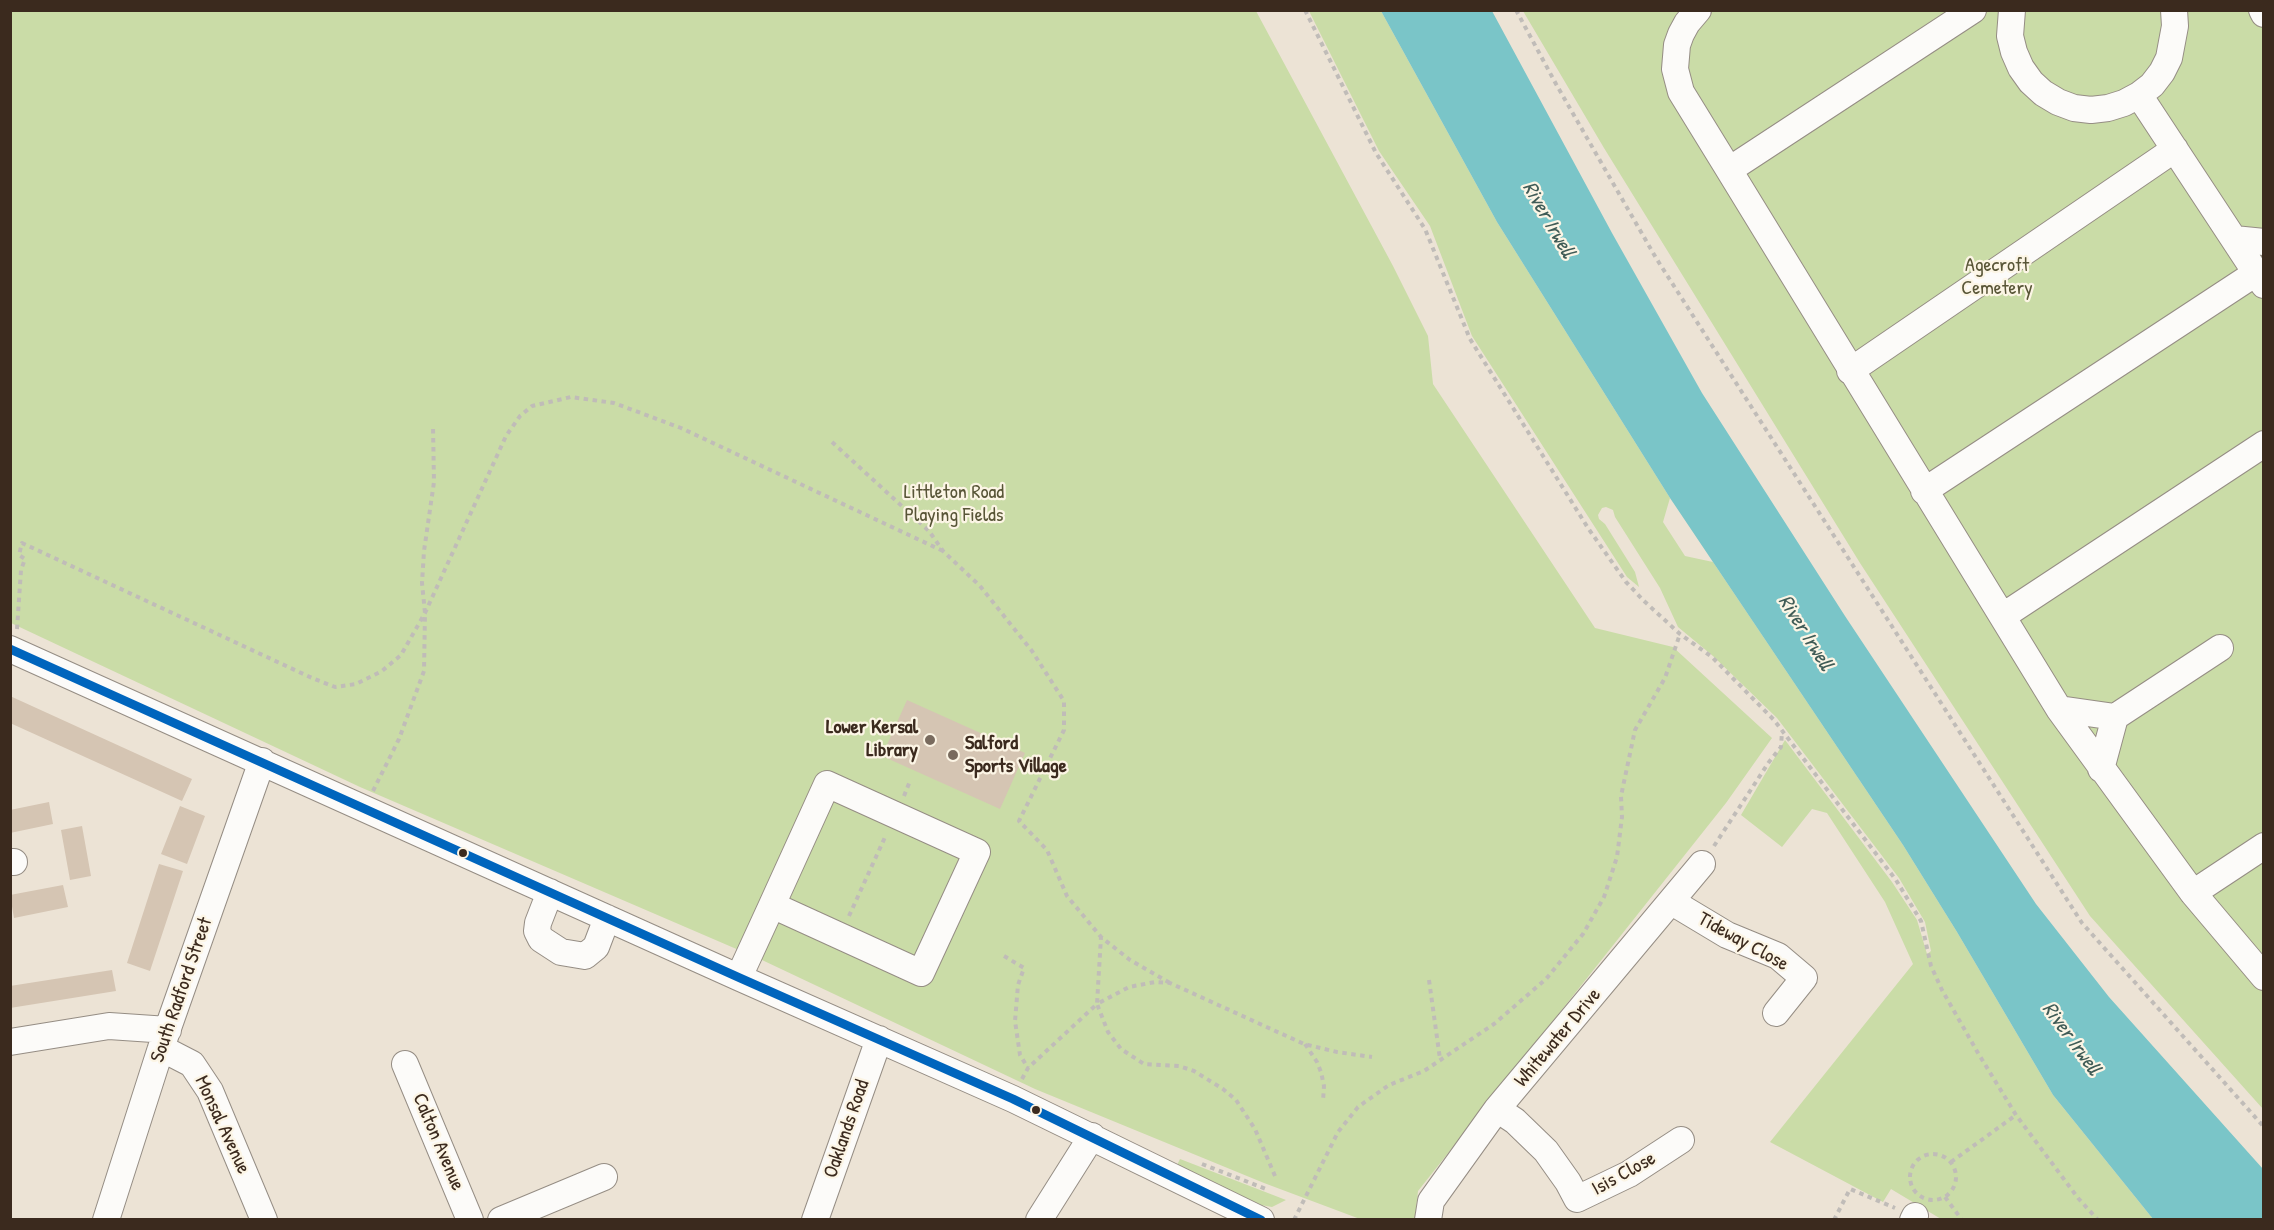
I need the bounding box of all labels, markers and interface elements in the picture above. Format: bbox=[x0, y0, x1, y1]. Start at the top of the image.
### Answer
water label: River Irwell bbox=[1516, 177, 1580, 263]
park label: Agecroft Cemetery bbox=[1961, 254, 2033, 301]
park label: Littleton Road Playing Fields bbox=[904, 481, 1004, 528]
water label: River Irwell bbox=[1772, 591, 1838, 675]
place label: Lower Kersal Library bbox=[826, 716, 918, 763]
place label: Salford Sports Village bbox=[965, 732, 1067, 779]
marker: Lower Kersal Library bbox=[923, 733, 937, 747]
marker: Salford Sports Village bbox=[946, 748, 960, 762]
unlabelled marker bbox=[457, 847, 469, 859]
street label: Tideway Close bbox=[1694, 907, 1792, 977]
street label: South Radford Street bbox=[146, 914, 218, 1066]
street label: Whitewater Drive bbox=[1510, 984, 1606, 1092]
water label: River Irwell bbox=[2036, 998, 2106, 1080]
street label: Monsal Avenue bbox=[189, 1072, 255, 1178]
street label: Oaklands Road bbox=[819, 1077, 875, 1181]
street label: Calton Avenue bbox=[407, 1090, 469, 1194]
unlabelled marker bbox=[1030, 1104, 1042, 1116]
street label: Isis Close bbox=[1588, 1147, 1660, 1201]

